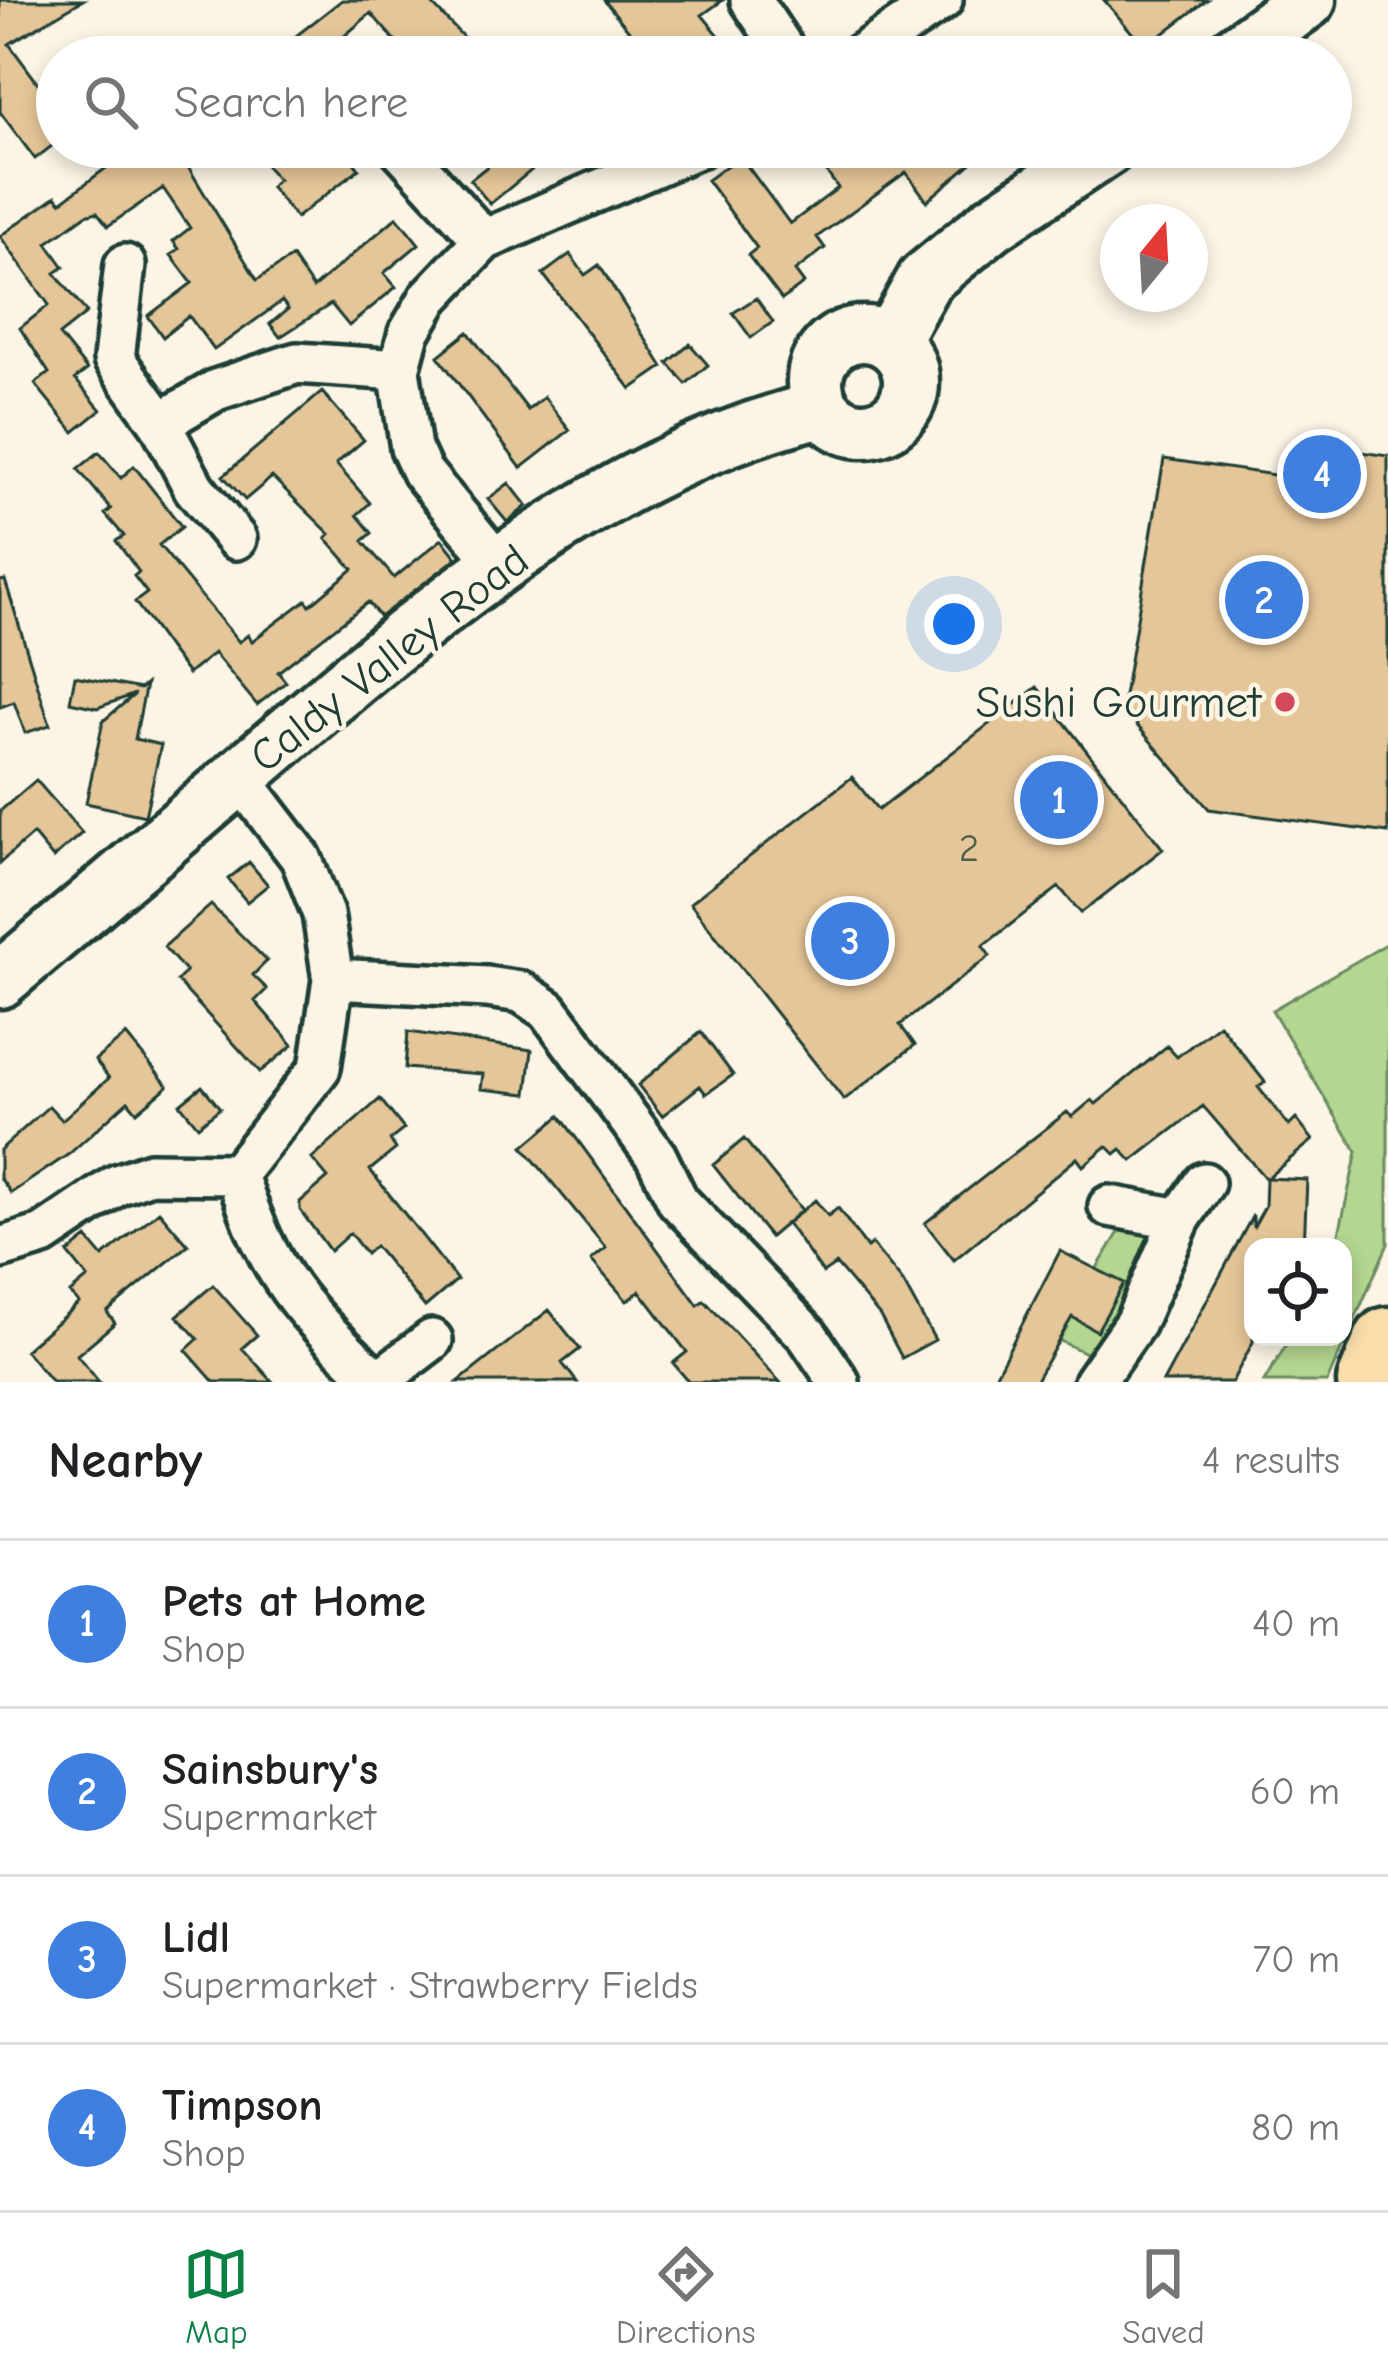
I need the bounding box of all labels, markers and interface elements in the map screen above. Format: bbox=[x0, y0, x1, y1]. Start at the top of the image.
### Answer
search box bbox=[36, 36, 1352, 168]
icon: search bbox=[78, 69, 144, 135]
text: Search here bbox=[174, 76, 408, 128]
north arrow bbox=[1100, 204, 1208, 312]
pin: 4 bbox=[1283, 429, 1361, 519]
street label: Caldy Valley Road bbox=[239, 533, 539, 783]
pin: 2 bbox=[1225, 555, 1303, 645]
your location bbox=[924, 594, 984, 654]
place label: Sushi Gourmet bbox=[976, 676, 1262, 728]
marker: Sushi Gourmet bbox=[1272, 689, 1298, 715]
pin: 1 bbox=[1020, 755, 1098, 845]
house number: 2 bbox=[959, 826, 979, 871]
pin: 3 bbox=[811, 896, 889, 986]
map controls bbox=[1244, 1238, 1352, 1346]
button: locate bbox=[1244, 1238, 1352, 1346]
text: Nearby bbox=[48, 1431, 202, 1490]
text: 4 results bbox=[1202, 1438, 1340, 1483]
text: Pets at Home bbox=[162, 1575, 426, 1627]
text: 1 bbox=[79, 1601, 95, 1646]
text: 40 m bbox=[1252, 1601, 1340, 1646]
text: Shop bbox=[162, 1627, 246, 1672]
text: Sainsbury's bbox=[162, 1743, 378, 1795]
text: 2 bbox=[77, 1769, 97, 1814]
text: 60 m bbox=[1250, 1769, 1340, 1814]
text: Supermarket bbox=[162, 1795, 376, 1840]
text: Lidl bbox=[162, 1911, 230, 1963]
text: 3 bbox=[77, 1937, 97, 1982]
text: 70 m bbox=[1253, 1937, 1340, 1982]
text: Supermarket · Strawberry Fields bbox=[162, 1963, 698, 2008]
text: Timpson bbox=[162, 2079, 323, 2131]
text: 4 bbox=[78, 2105, 96, 2150]
text: 80 m bbox=[1251, 2105, 1340, 2150]
text: Shop bbox=[162, 2131, 246, 2176]
tab: Map bbox=[183, 2241, 249, 2351]
tab: Directions bbox=[616, 2241, 756, 2351]
tab: Saved bbox=[1122, 2241, 1205, 2351]

